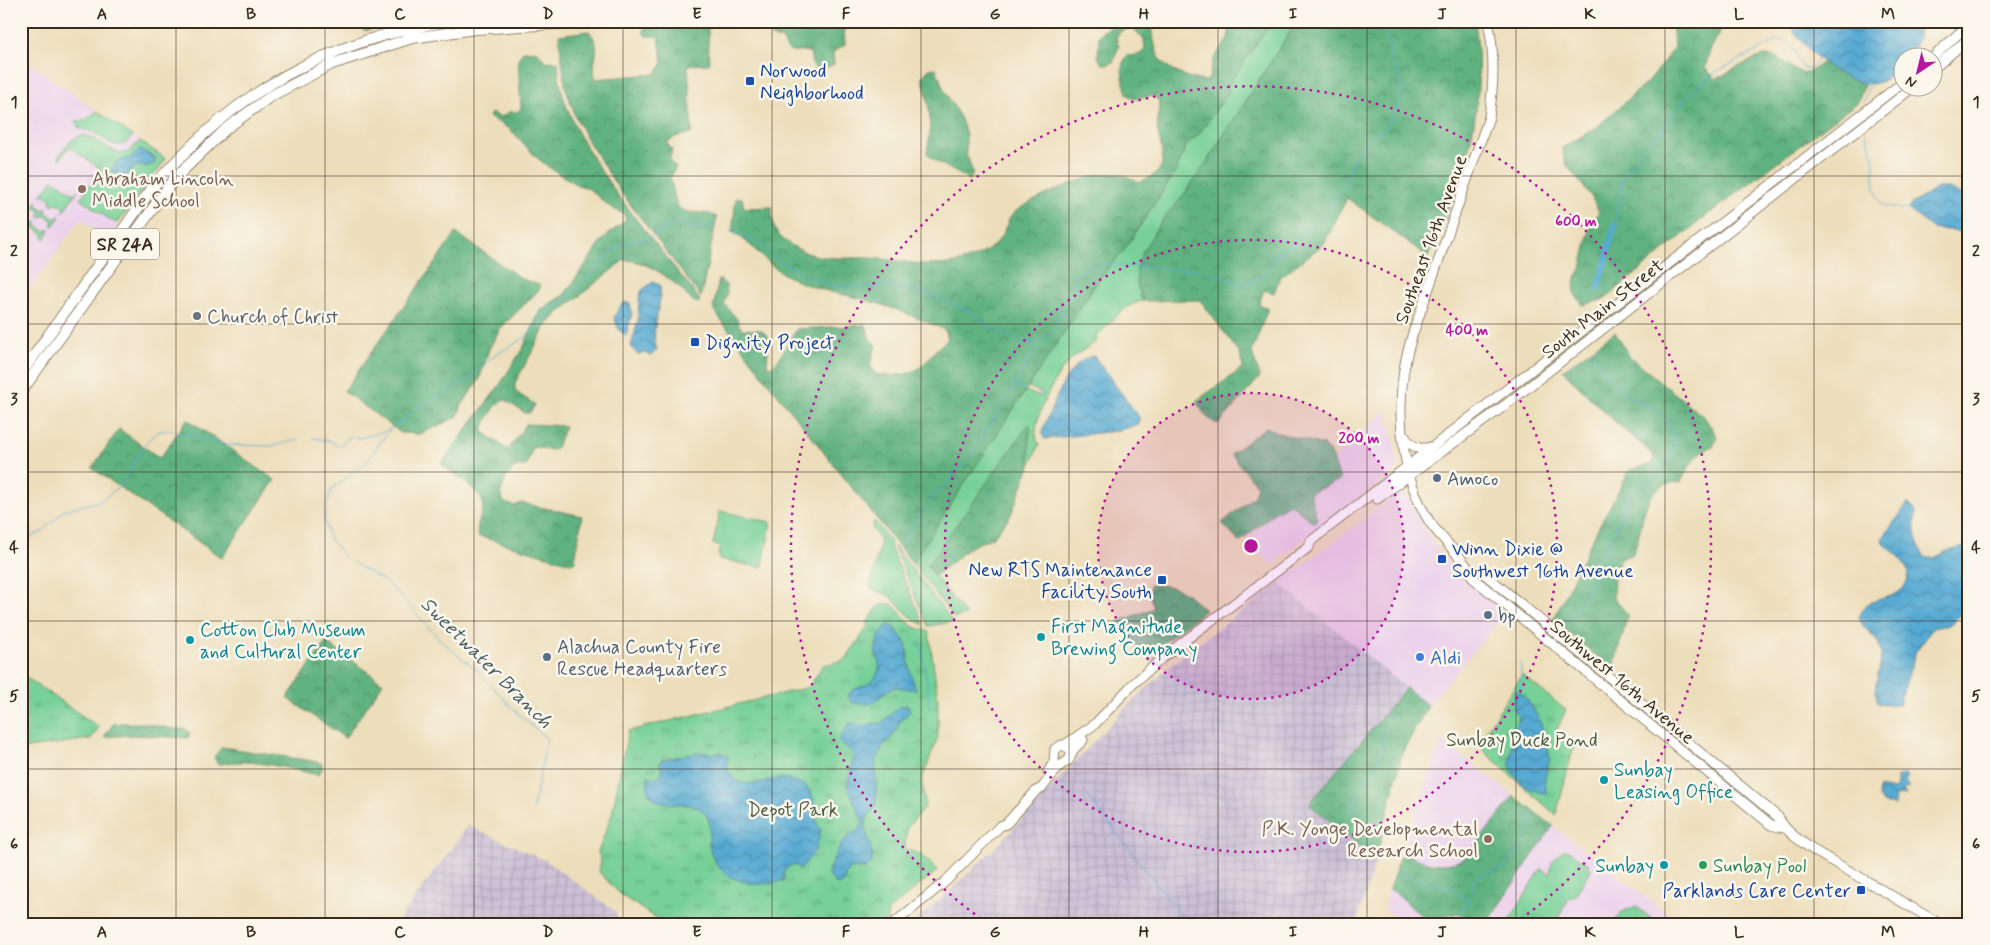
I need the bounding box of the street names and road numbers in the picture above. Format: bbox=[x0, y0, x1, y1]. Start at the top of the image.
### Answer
street label: Southeast 16th Avenue bbox=[1389, 152, 1474, 327]
road number: SR 24A bbox=[91, 228, 159, 260]
street label: South Main Street bbox=[1537, 254, 1669, 365]
street label: Southwest 16th Avenue bbox=[1544, 614, 1700, 750]

